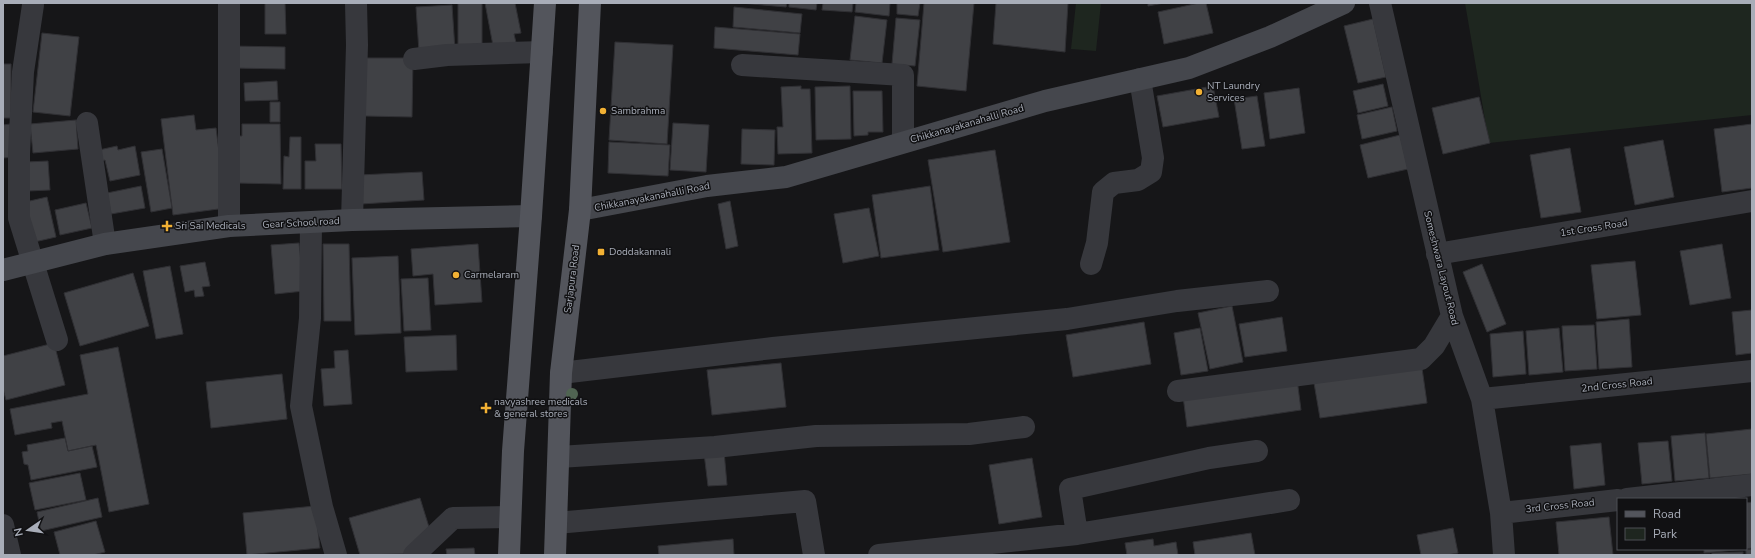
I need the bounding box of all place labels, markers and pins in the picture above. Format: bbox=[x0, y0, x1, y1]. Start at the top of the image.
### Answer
place label: NT Laundry Services bbox=[1207, 79, 1261, 105]
marker: NT Laundry Services bbox=[1194, 87, 1204, 97]
place label: Sambrahma bbox=[611, 104, 665, 118]
marker: Sambrahma bbox=[598, 106, 608, 116]
place label: Sri Sai Medicals bbox=[175, 219, 246, 233]
marker: Sri Sai Medicals bbox=[162, 221, 172, 231]
place label: Doddakannali bbox=[609, 245, 671, 259]
marker: Doddakannali bbox=[596, 247, 606, 257]
place label: Carmelaram bbox=[464, 268, 519, 282]
marker: Carmelaram bbox=[451, 270, 461, 280]
place label: navyashree medicals & general stores bbox=[494, 395, 588, 421]
marker: navyashree medicals & general stores bbox=[481, 403, 491, 413]

